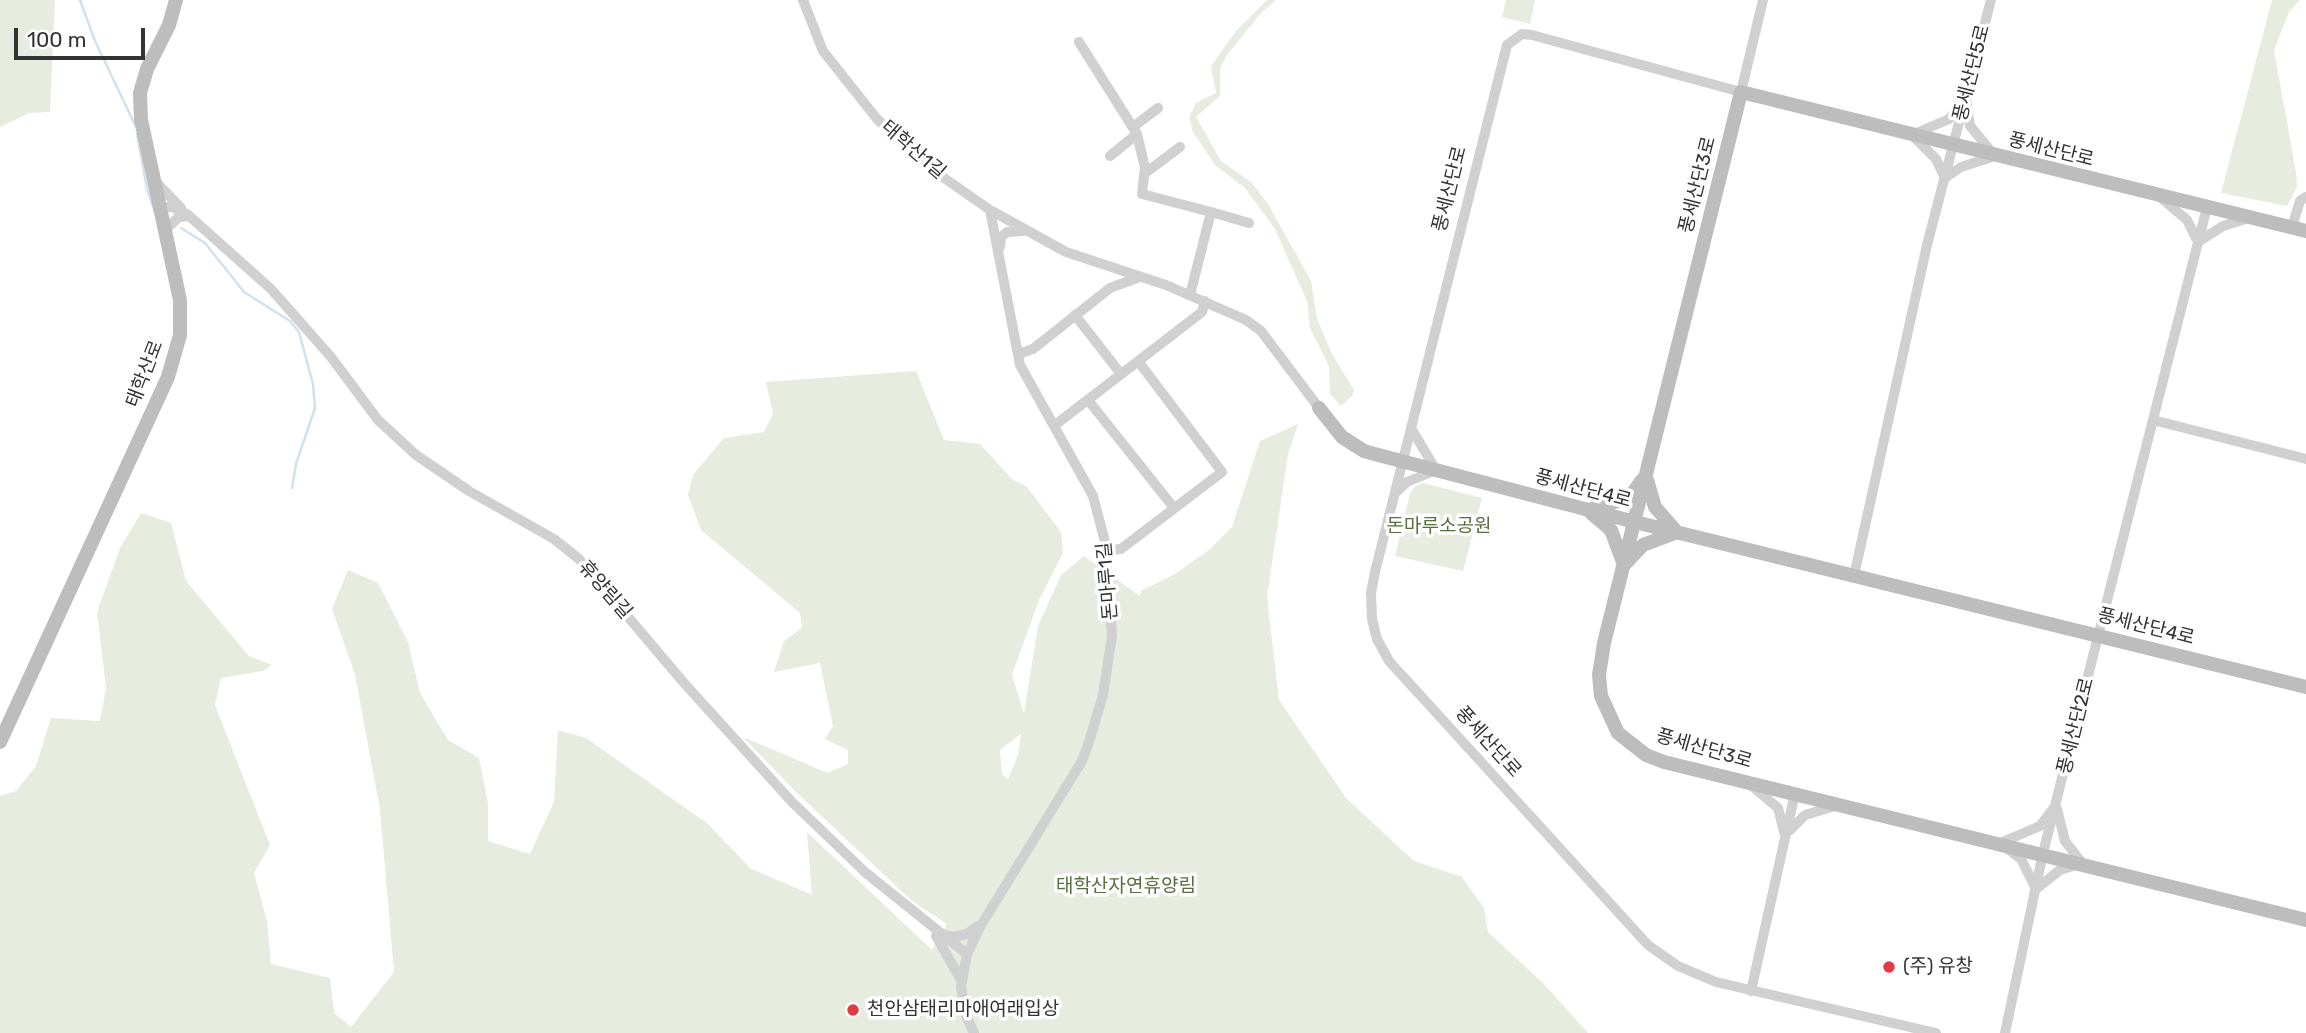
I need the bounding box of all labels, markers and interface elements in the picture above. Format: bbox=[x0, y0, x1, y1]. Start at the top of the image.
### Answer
scale bar bbox=[18, 14, 149, 58]
street label: 풍세산단5로 bbox=[1949, 22, 1995, 124]
text: 100 m bbox=[27, 27, 86, 52]
street label: 태학산1길 bbox=[876, 116, 950, 184]
street label: 풍세산단로 bbox=[2006, 128, 2096, 172]
street label: 풍세산단3로 bbox=[1675, 134, 1721, 236]
street label: 풍세산단로 bbox=[1428, 144, 1472, 234]
street label: 태학산로 bbox=[122, 337, 168, 411]
street label: 풍세산단4로 bbox=[1532, 465, 1634, 513]
park label: 돈마루소공원 bbox=[1387, 516, 1491, 538]
street label: 돈마루1길 bbox=[1093, 541, 1123, 621]
street label: 휴양림길 bbox=[573, 556, 637, 624]
street label: 풍세산단4로 bbox=[2095, 604, 2197, 650]
street label: 풍세산단2로 bbox=[2053, 675, 2099, 777]
street label: 풍세산단로 bbox=[1450, 702, 1526, 782]
street label: 풍세산단3로 bbox=[1653, 724, 1755, 774]
park label: 태학산자연휴양림 bbox=[1056, 876, 1196, 898]
place label: (주) 유창 bbox=[1903, 956, 1973, 978]
marker: (주) 유창 bbox=[1881, 959, 1897, 975]
place label: 천안삼태리마애여래입상 bbox=[867, 999, 1059, 1021]
marker: 천안삼태리마애여래입상 bbox=[845, 1002, 861, 1018]

